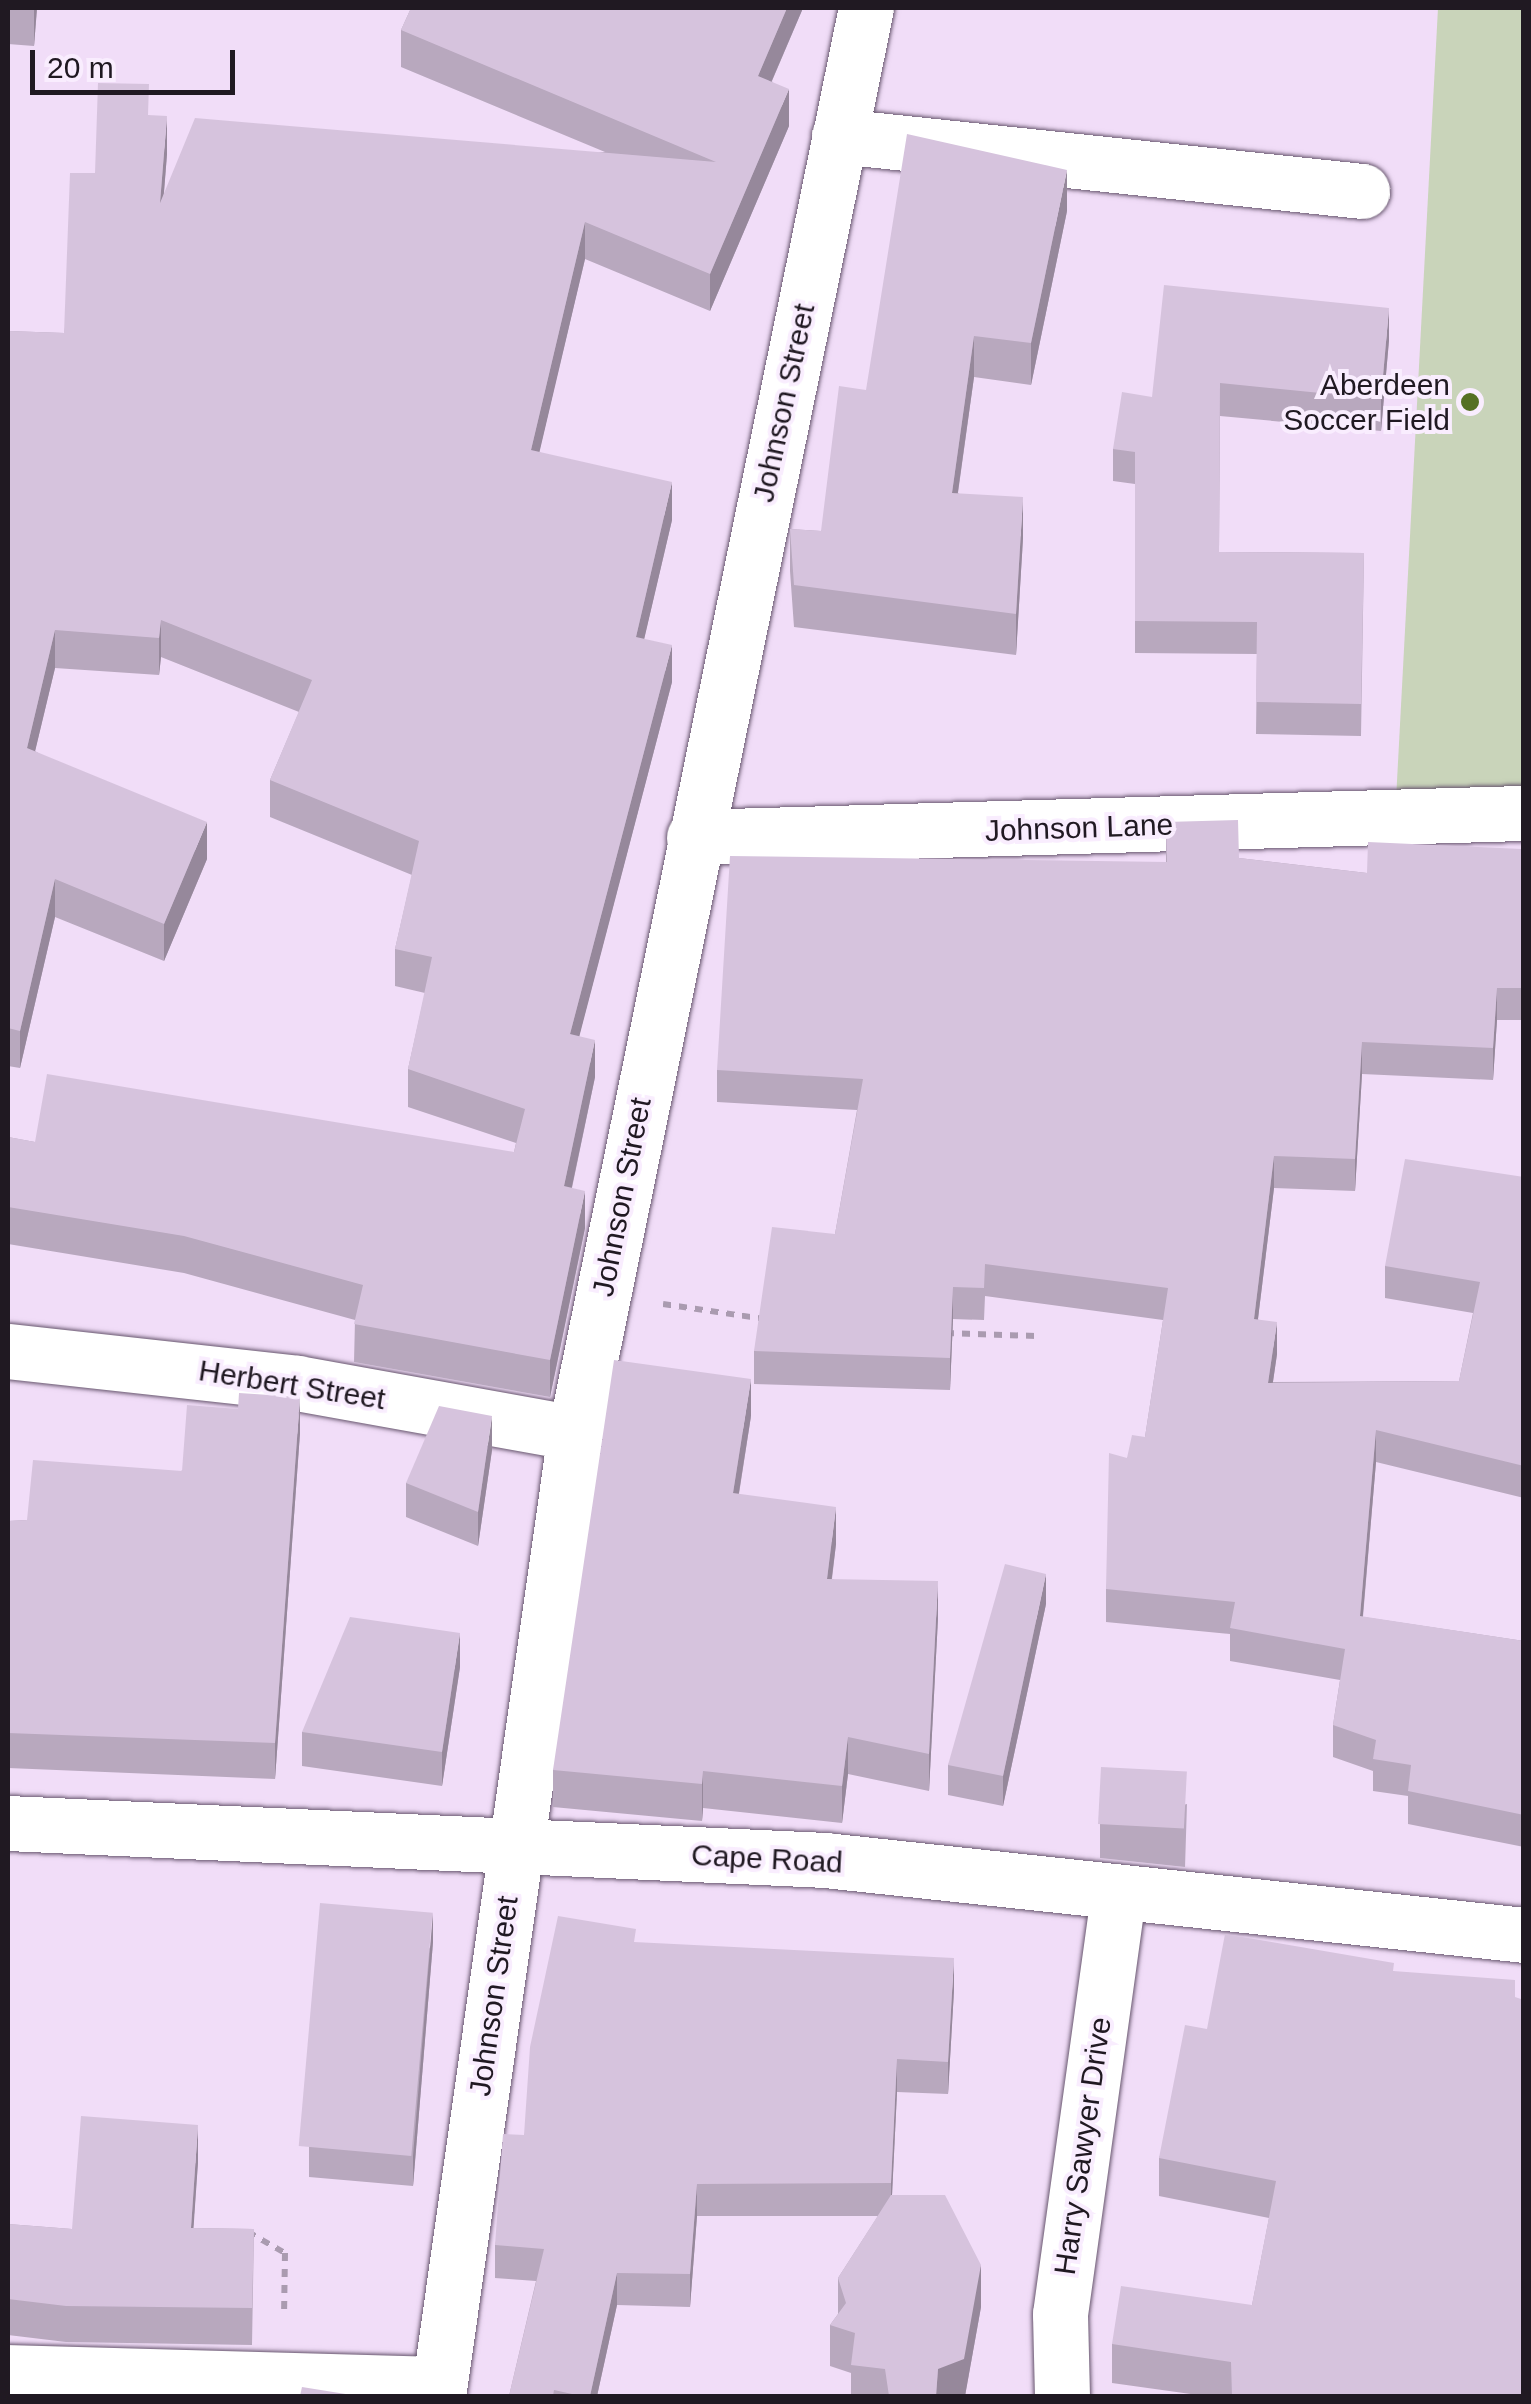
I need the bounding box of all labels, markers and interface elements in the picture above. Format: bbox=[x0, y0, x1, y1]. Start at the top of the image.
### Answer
scale bar bbox=[35, 30, 240, 92]
text: 20 m bbox=[47, 51, 114, 84]
street label: Johnson Street bbox=[745, 301, 823, 505]
place label: Aberdeen Soccer Field bbox=[1283, 367, 1450, 438]
marker: Aberdeen Soccer Field bbox=[1459, 391, 1481, 413]
street label: Johnson Lane bbox=[984, 807, 1174, 849]
street label: Johnson Street bbox=[585, 1095, 659, 1299]
street label: Herbert Street bbox=[196, 1352, 388, 1418]
street label: Cape Road bbox=[690, 1837, 844, 1881]
street label: Johnson Street bbox=[462, 1894, 526, 2098]
street label: Harry Sawyer Drive bbox=[1047, 2015, 1119, 2277]

